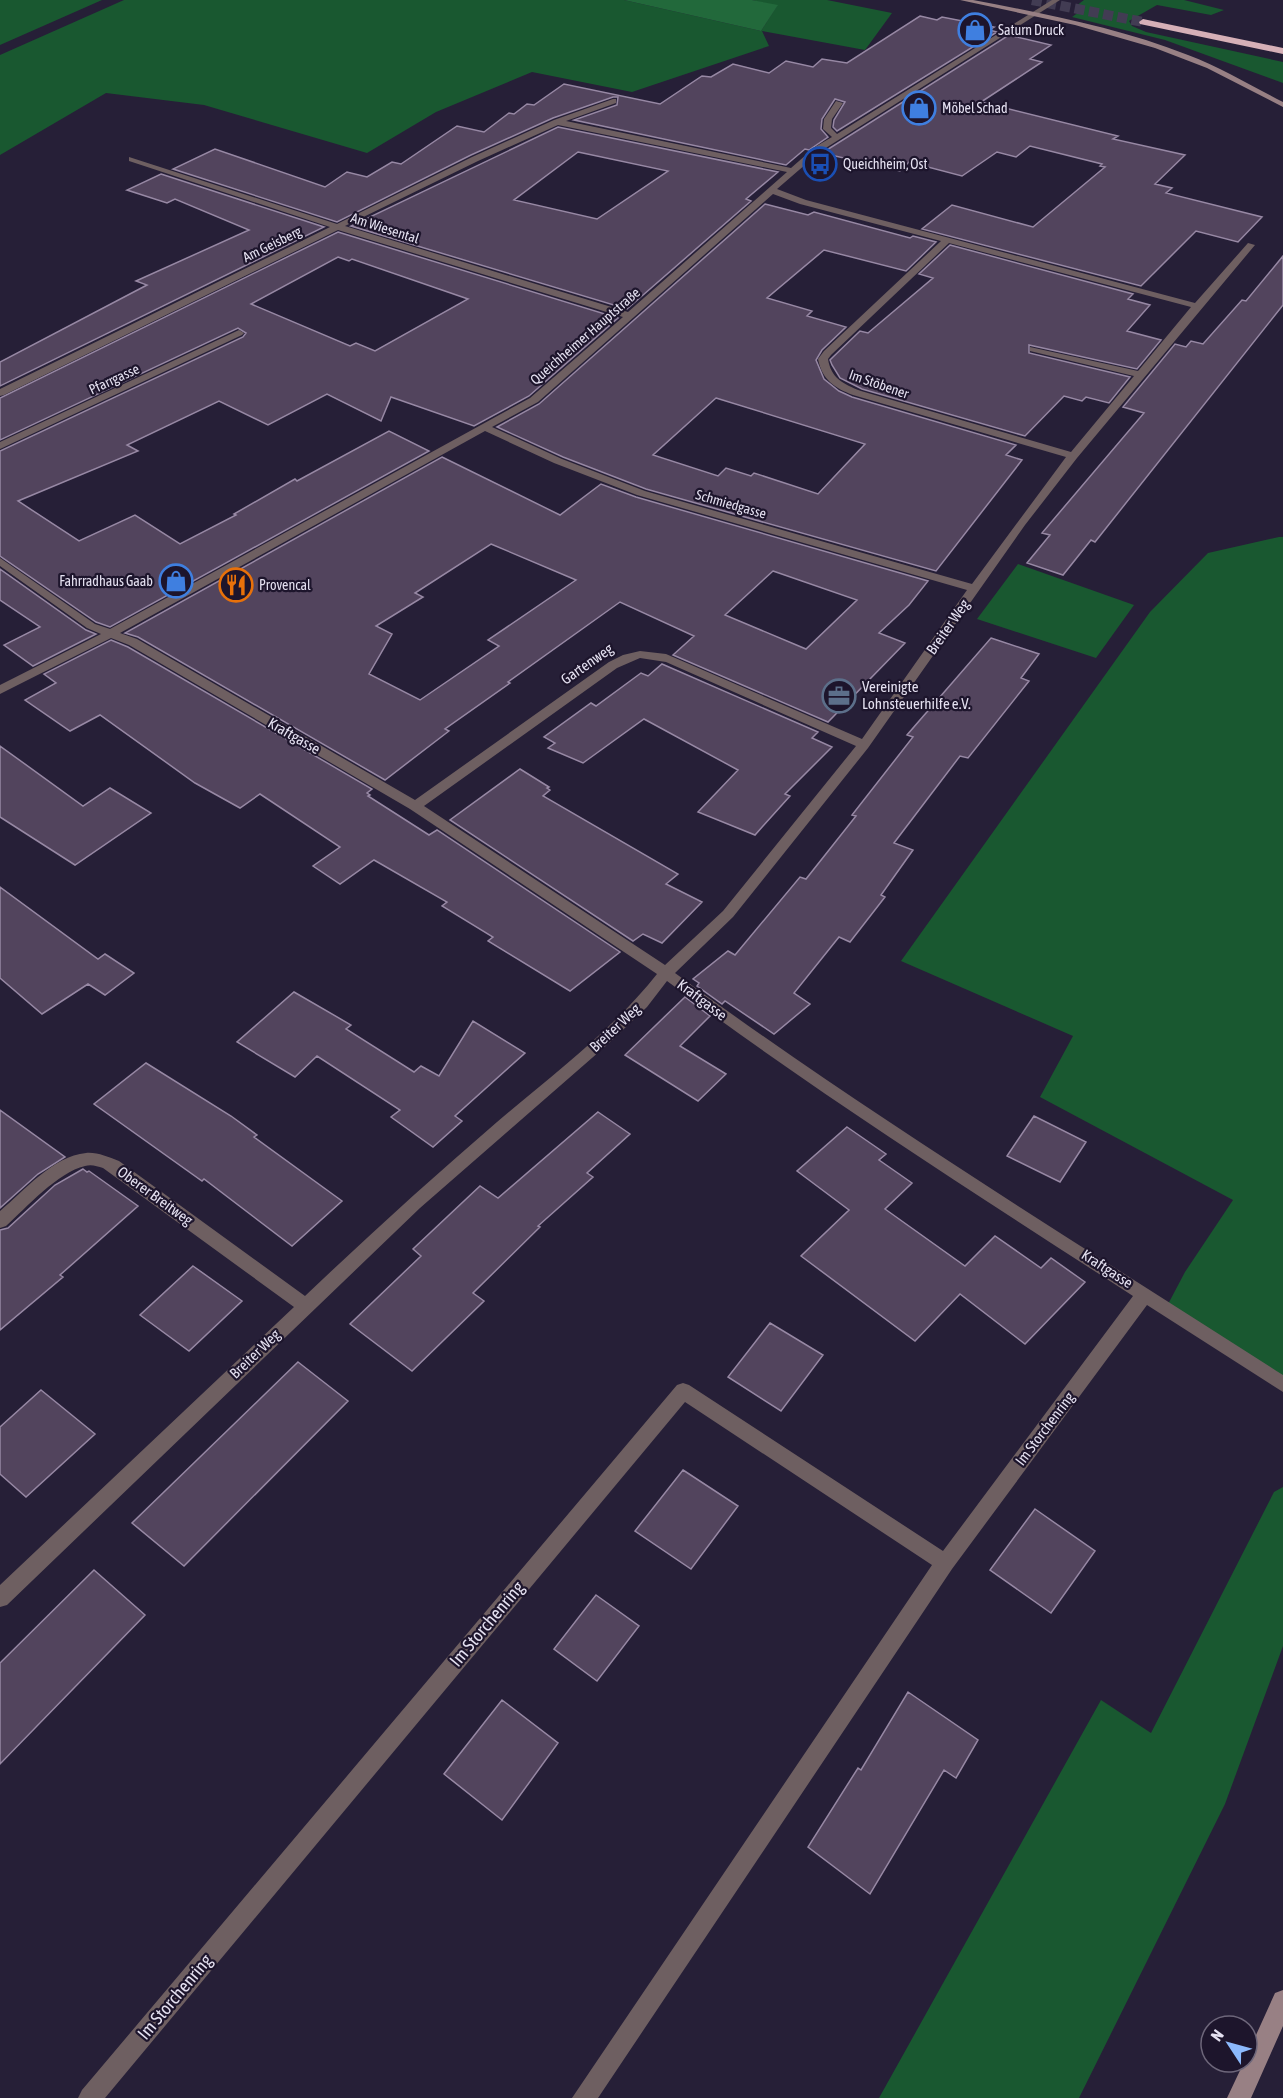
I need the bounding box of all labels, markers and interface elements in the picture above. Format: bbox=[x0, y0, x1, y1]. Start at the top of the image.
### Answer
shop icon: Saturn Druck bbox=[957, 12, 993, 48]
place label: Saturn Druck bbox=[998, 22, 1064, 38]
shop icon: Möbel Schad bbox=[901, 90, 937, 126]
place label: Möbel Schad bbox=[942, 100, 1008, 116]
bus stop icon: Queichheim, Ost bbox=[802, 146, 838, 182]
place label: Queichheim, Ost bbox=[843, 156, 928, 172]
street label: Am Wiesental bbox=[349, 209, 421, 247]
street label: Am Geisberg bbox=[240, 223, 304, 265]
street label: Queichheimer Hauptstraße bbox=[527, 284, 643, 388]
street label: Pfarrgasse bbox=[86, 360, 142, 398]
street label: Im Stöbener bbox=[847, 366, 912, 402]
street label: Schmiedgasse bbox=[694, 486, 768, 522]
shop icon: Fahrradhaus Gaab bbox=[158, 563, 194, 599]
restaurant icon: Provencal bbox=[218, 567, 254, 603]
place label: Fahrradhaus Gaab bbox=[59, 573, 153, 589]
place label: Provencal bbox=[259, 577, 311, 593]
street label: Breiter Weg bbox=[923, 596, 973, 657]
street label: Gartenweg bbox=[557, 639, 616, 688]
office icon: Vereinigte Lohnsteuerhilfe e.V. bbox=[821, 678, 857, 714]
place label: Vereinigte Lohnsteuerhilfe e.V. bbox=[862, 678, 971, 712]
street label: Kraftgasse bbox=[265, 714, 324, 757]
street label: Kraftgasse bbox=[674, 976, 731, 1024]
street label: Breiter Weg bbox=[586, 1000, 644, 1055]
street label: Oberer Breitweg bbox=[114, 1163, 197, 1229]
street label: Kraftgasse bbox=[1079, 1246, 1136, 1291]
street label: Breiter Weg bbox=[226, 1325, 284, 1382]
street label: Im Storchenring bbox=[1012, 1388, 1078, 1469]
street label: Im Storchenring bbox=[445, 1577, 528, 1670]
street label: Im Storchenring bbox=[133, 1950, 216, 2043]
north arrow bbox=[1199, 2014, 1259, 2074]
text: N bbox=[1207, 2026, 1227, 2044]

